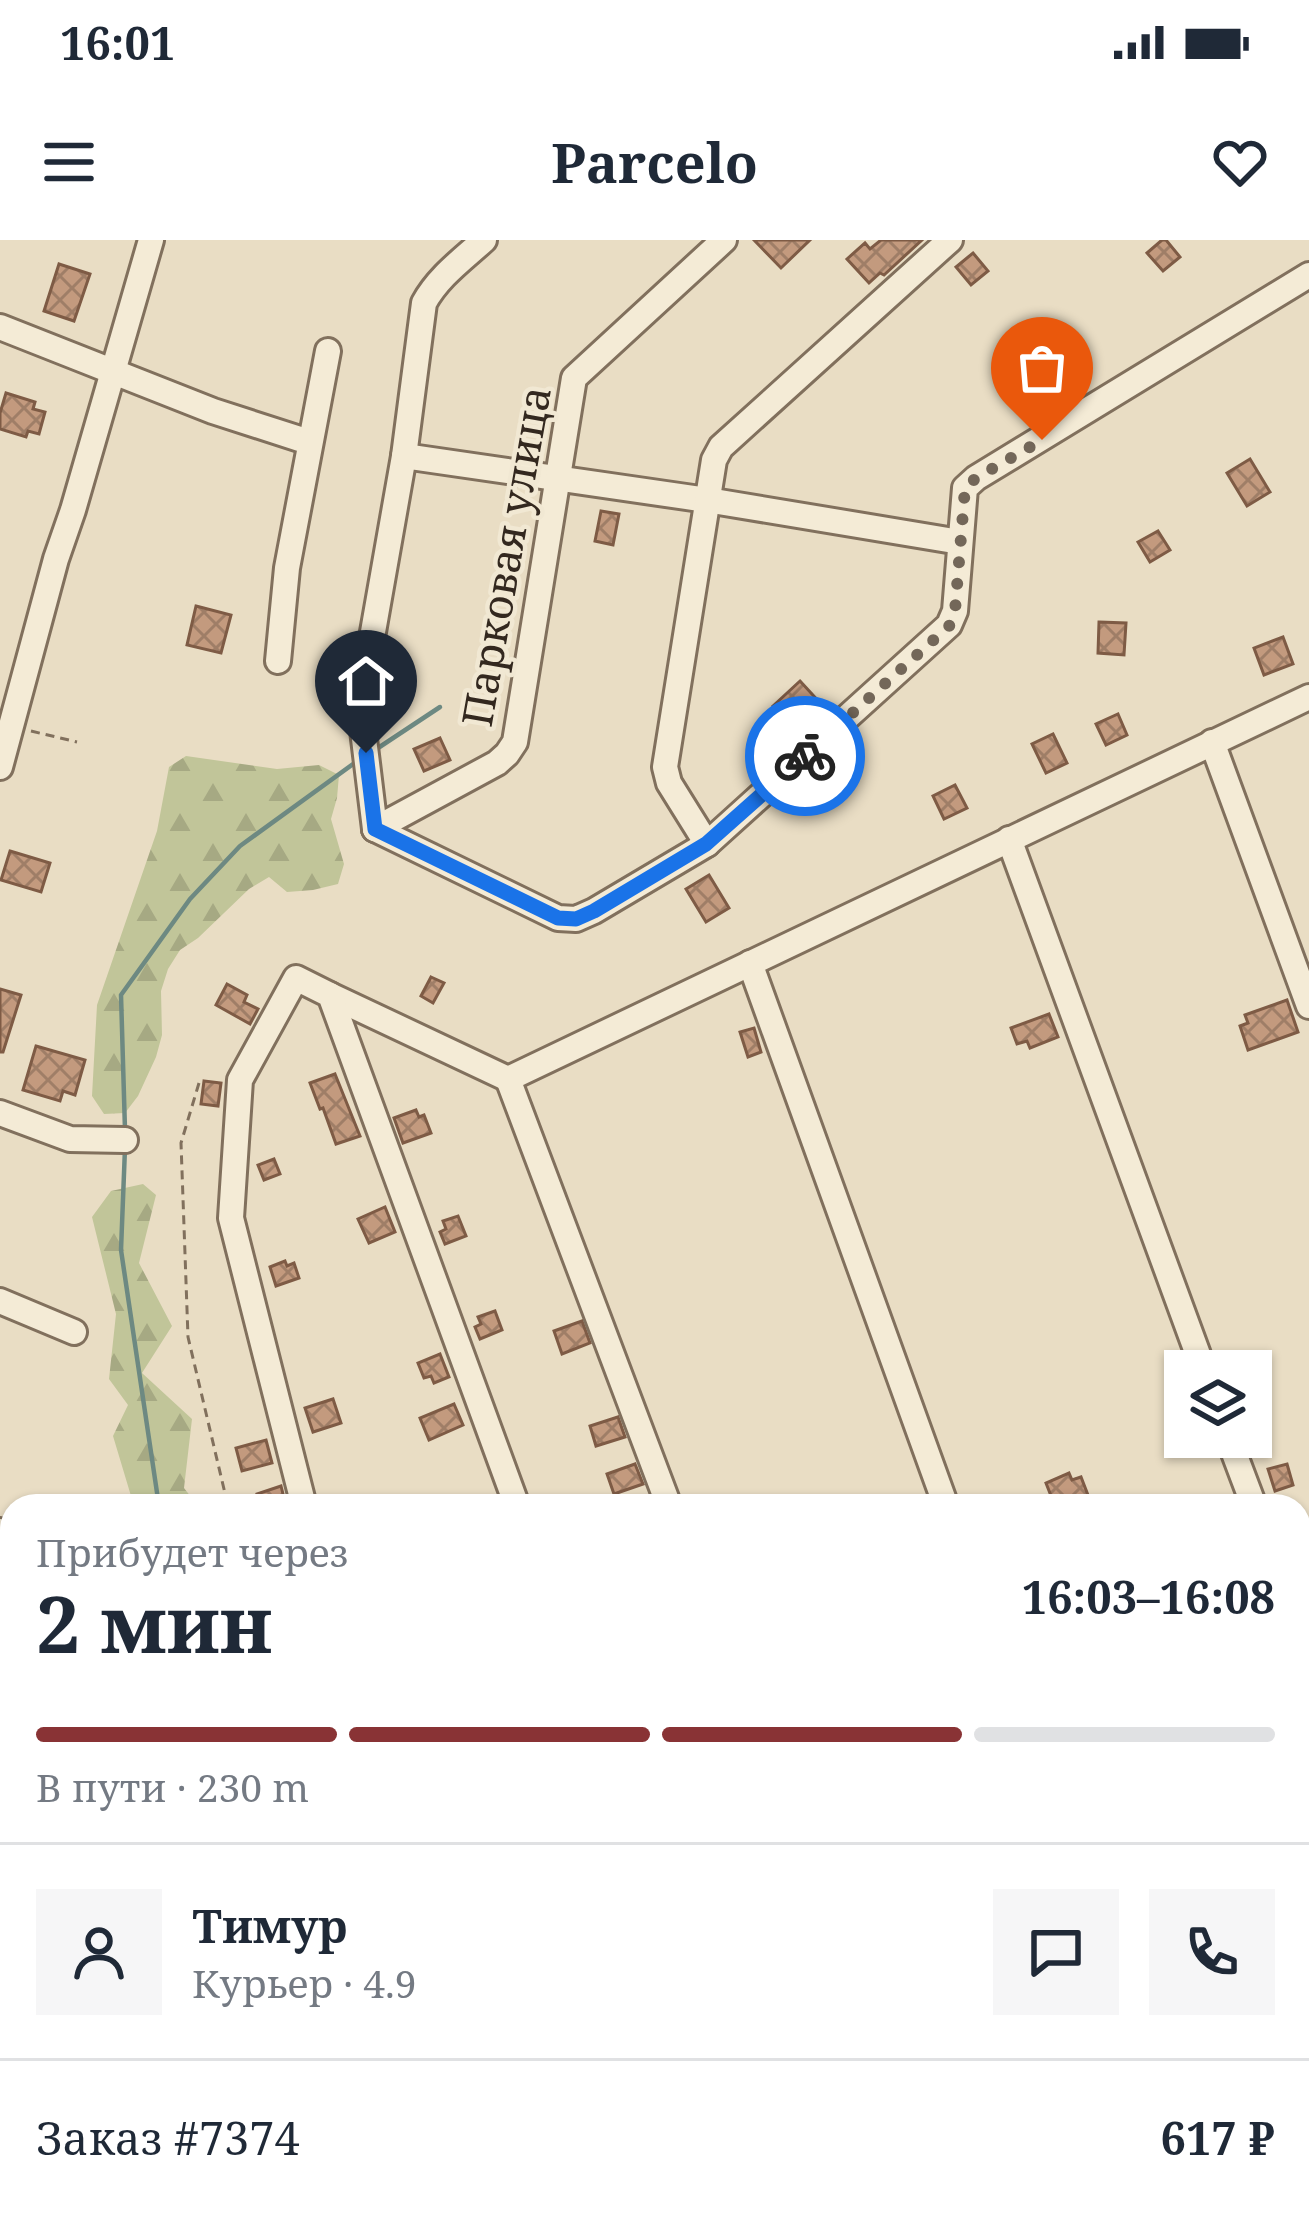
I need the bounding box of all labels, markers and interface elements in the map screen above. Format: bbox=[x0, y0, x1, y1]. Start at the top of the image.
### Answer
text: 16:01 bbox=[60, 12, 175, 73]
text: Parcelo bbox=[551, 125, 758, 199]
icon: menu bbox=[36, 129, 102, 195]
icon: heart bbox=[1207, 129, 1273, 195]
pin bbox=[991, 317, 1093, 440]
icon: bag bbox=[1009, 335, 1075, 401]
street label: Парковая улица bbox=[447, 381, 563, 731]
pin bbox=[315, 630, 417, 753]
icon: home bbox=[333, 648, 399, 714]
courier bbox=[745, 696, 865, 816]
icon: bike bbox=[772, 723, 838, 789]
map controls bbox=[1164, 1350, 1272, 1458]
button: layers bbox=[1164, 1350, 1272, 1458]
text: Прибудет через bbox=[36, 1525, 348, 1578]
text: 16:03–16:08 bbox=[1022, 1566, 1275, 1627]
text: 2 мин bbox=[36, 1570, 272, 1676]
text: В пути · 230 m bbox=[36, 1760, 309, 1813]
button: person bbox=[36, 1889, 162, 2015]
button: chat bbox=[993, 1889, 1119, 2015]
button: phone bbox=[1149, 1889, 1275, 2015]
text: Тимур bbox=[192, 1895, 347, 1956]
text: Курьер · 4.9 bbox=[192, 1956, 416, 2009]
text: Заказ #7374 bbox=[36, 2107, 300, 2168]
text: 617 ₽ bbox=[1160, 2107, 1275, 2168]

